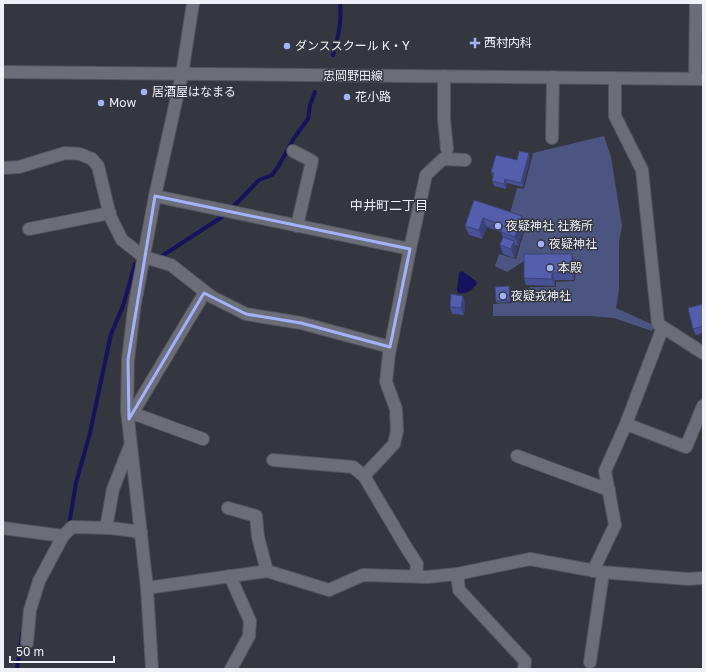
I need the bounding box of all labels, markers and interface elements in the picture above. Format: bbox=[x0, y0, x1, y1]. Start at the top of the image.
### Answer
place label: 西村内科 bbox=[484, 35, 532, 50]
marker: 西村内科 bbox=[469, 37, 481, 49]
place label: ダンススクール K・Y bbox=[295, 38, 410, 53]
marker: ダンススクール K・Y bbox=[282, 41, 292, 51]
street label: 忠岡野田線 bbox=[323, 68, 383, 83]
place label: 居酒屋はなまる bbox=[152, 84, 236, 99]
marker: 居酒屋はなまる bbox=[139, 87, 149, 97]
place label: 花小路 bbox=[355, 89, 391, 104]
marker: 花小路 bbox=[342, 92, 352, 102]
place label: Mow bbox=[109, 95, 136, 110]
marker: Mow bbox=[96, 98, 106, 108]
district label: 中井町二丁目 bbox=[350, 197, 428, 213]
place label: 夜疑神社 社務所 bbox=[505, 218, 593, 233]
marker: 夜疑神社 社務所 bbox=[493, 221, 503, 231]
place label: 夜疑神社 bbox=[548, 236, 597, 251]
marker: 夜疑神社 bbox=[536, 239, 546, 249]
place label: 本殿 bbox=[558, 260, 582, 275]
marker: 本殿 bbox=[545, 263, 555, 273]
place label: 夜疑戎神社 bbox=[510, 288, 571, 303]
marker: 夜疑戎神社 bbox=[498, 291, 508, 301]
scale bar bbox=[10, 638, 114, 664]
text: 50 m bbox=[16, 644, 44, 659]

